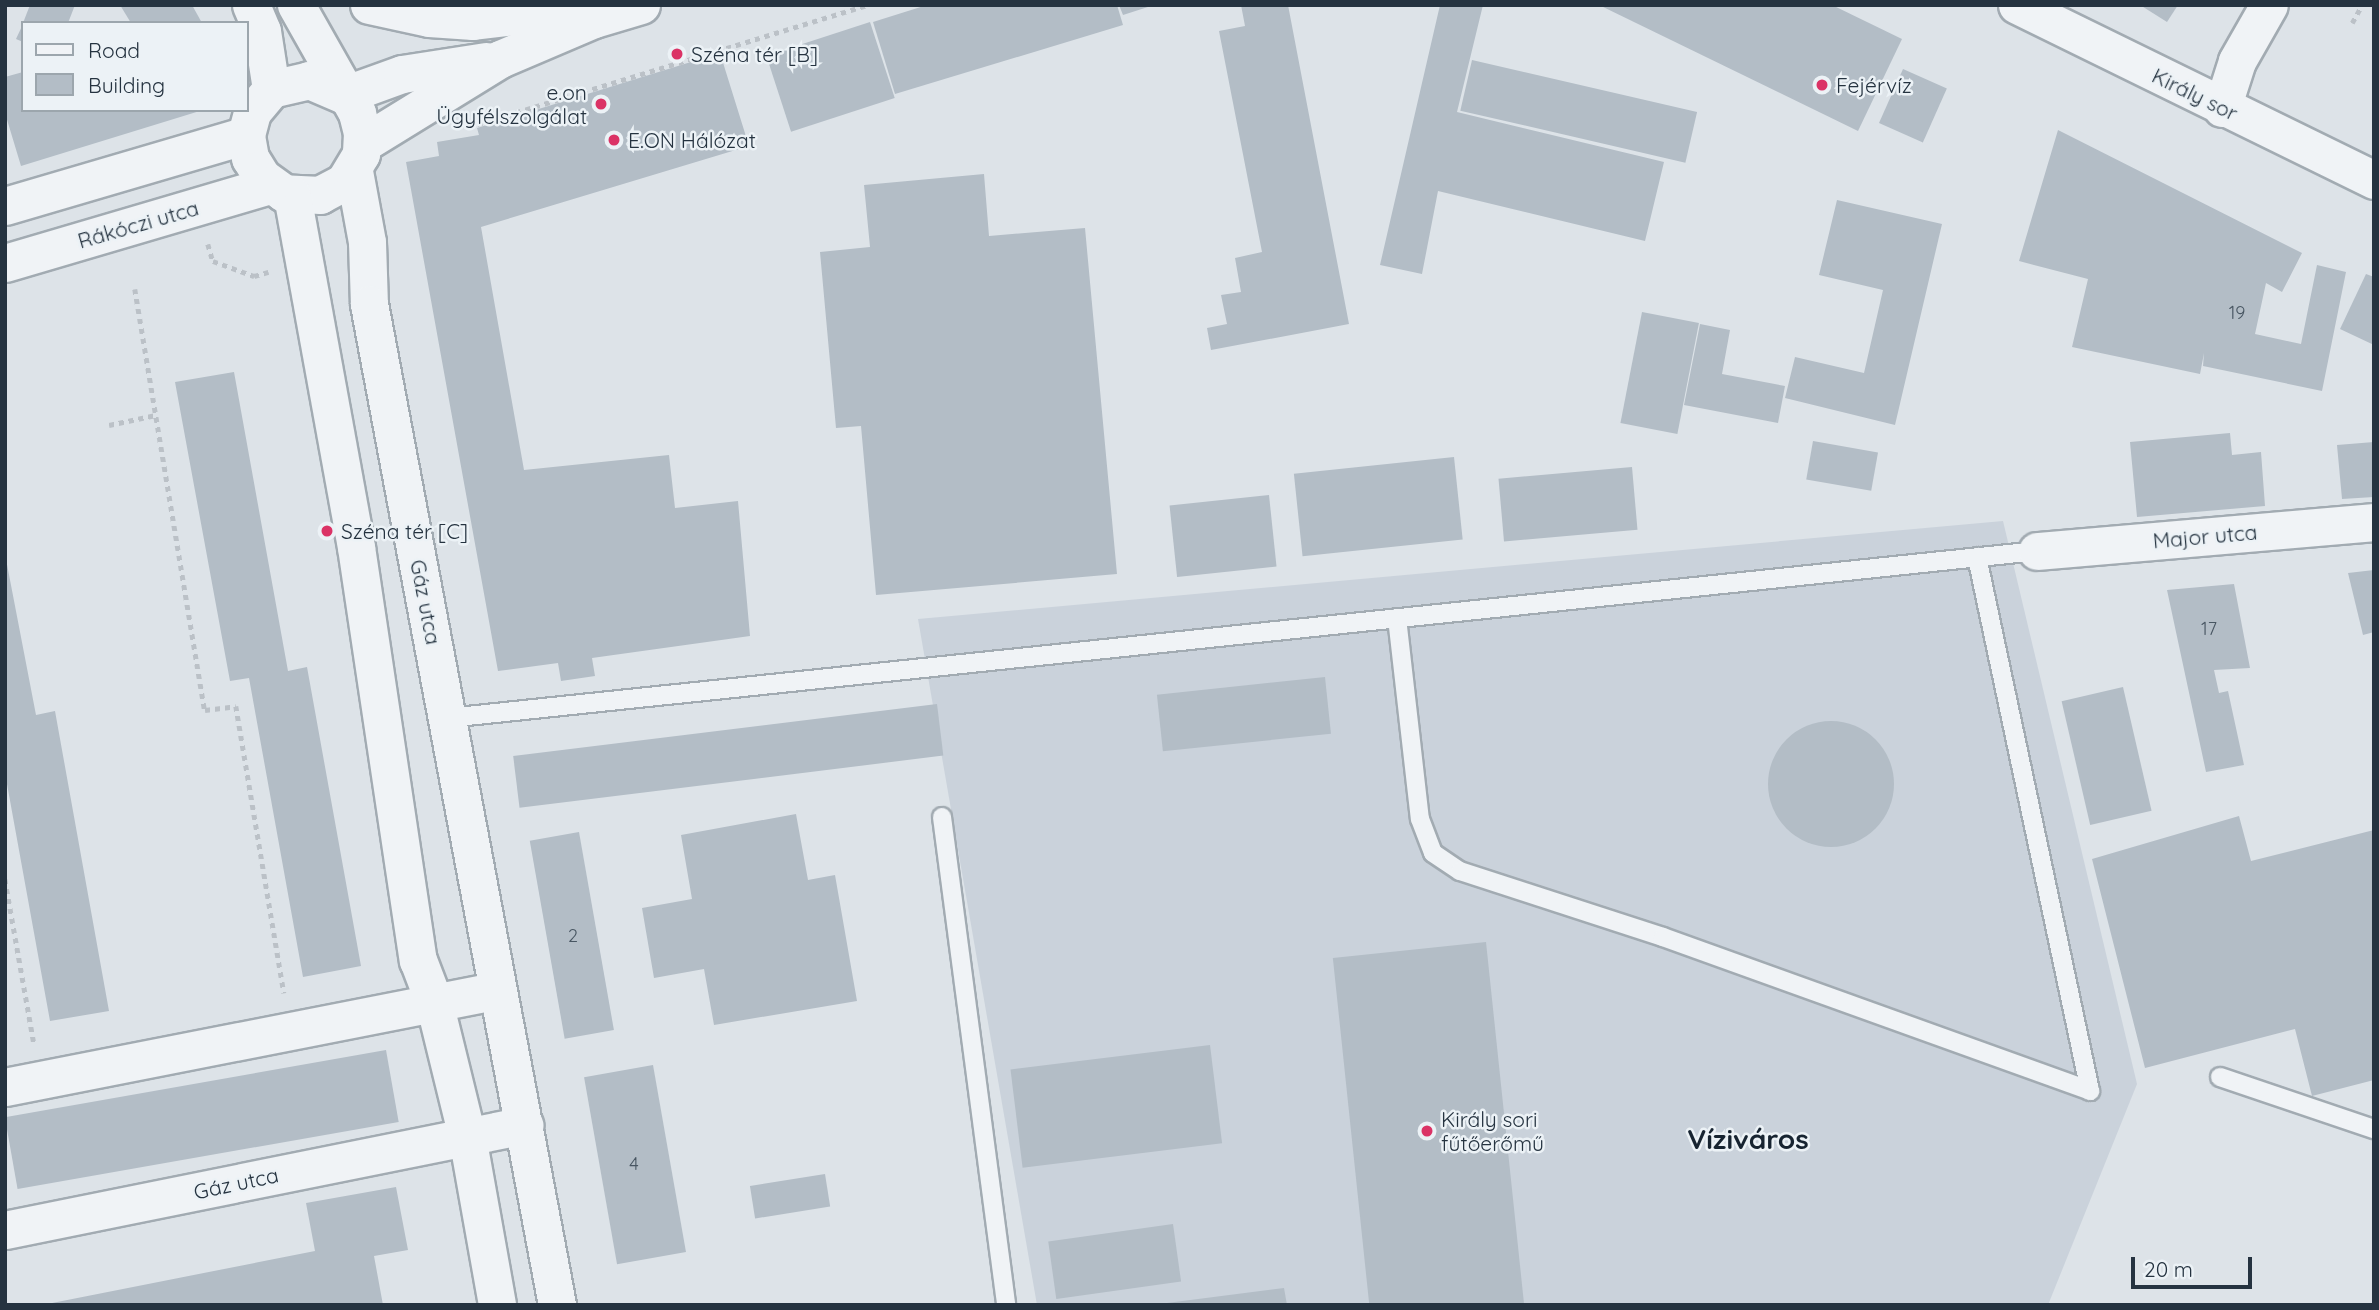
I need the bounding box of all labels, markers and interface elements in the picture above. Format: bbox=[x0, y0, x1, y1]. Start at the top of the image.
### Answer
legend bbox=[21, 21, 248, 112]
text: Road bbox=[88, 37, 140, 63]
place label: Széna tér [B] bbox=[691, 41, 818, 67]
marker: Széna tér [B] bbox=[669, 46, 685, 62]
street label: Király sor bbox=[2148, 63, 2242, 125]
text: Building bbox=[88, 72, 165, 98]
place label: Fejérvíz bbox=[1836, 72, 1912, 98]
marker: Fejérvíz bbox=[1814, 77, 1830, 93]
place label: e.on Ügyfélszolgálat bbox=[436, 79, 587, 129]
marker: e.on Ügyfélszolgálat bbox=[593, 96, 609, 112]
place label: E.ON Hálózat bbox=[628, 127, 756, 153]
marker: E.ON Hálózat bbox=[606, 132, 622, 148]
street label: Rákóczi utca bbox=[75, 195, 201, 253]
house number: 19 bbox=[2229, 302, 2245, 324]
place label: Széna tér [C] bbox=[341, 518, 468, 544]
street label: Major utca bbox=[2152, 519, 2258, 553]
marker: Széna tér [C] bbox=[319, 523, 335, 539]
street label: Gáz utca bbox=[405, 557, 447, 647]
house number: 17 bbox=[2201, 618, 2217, 640]
house number: 2 bbox=[568, 925, 578, 947]
place label: Király sori fűtőerőmű bbox=[1441, 1106, 1544, 1156]
district label: Víziváros bbox=[1687, 1122, 1809, 1156]
marker: Király sori fűtőerőmű bbox=[1419, 1123, 1435, 1139]
house number: 4 bbox=[629, 1153, 639, 1175]
street label: Gáz utca bbox=[191, 1162, 281, 1204]
scale bar bbox=[2134, 1244, 2255, 1288]
text: 20 m bbox=[2144, 1256, 2193, 1282]

